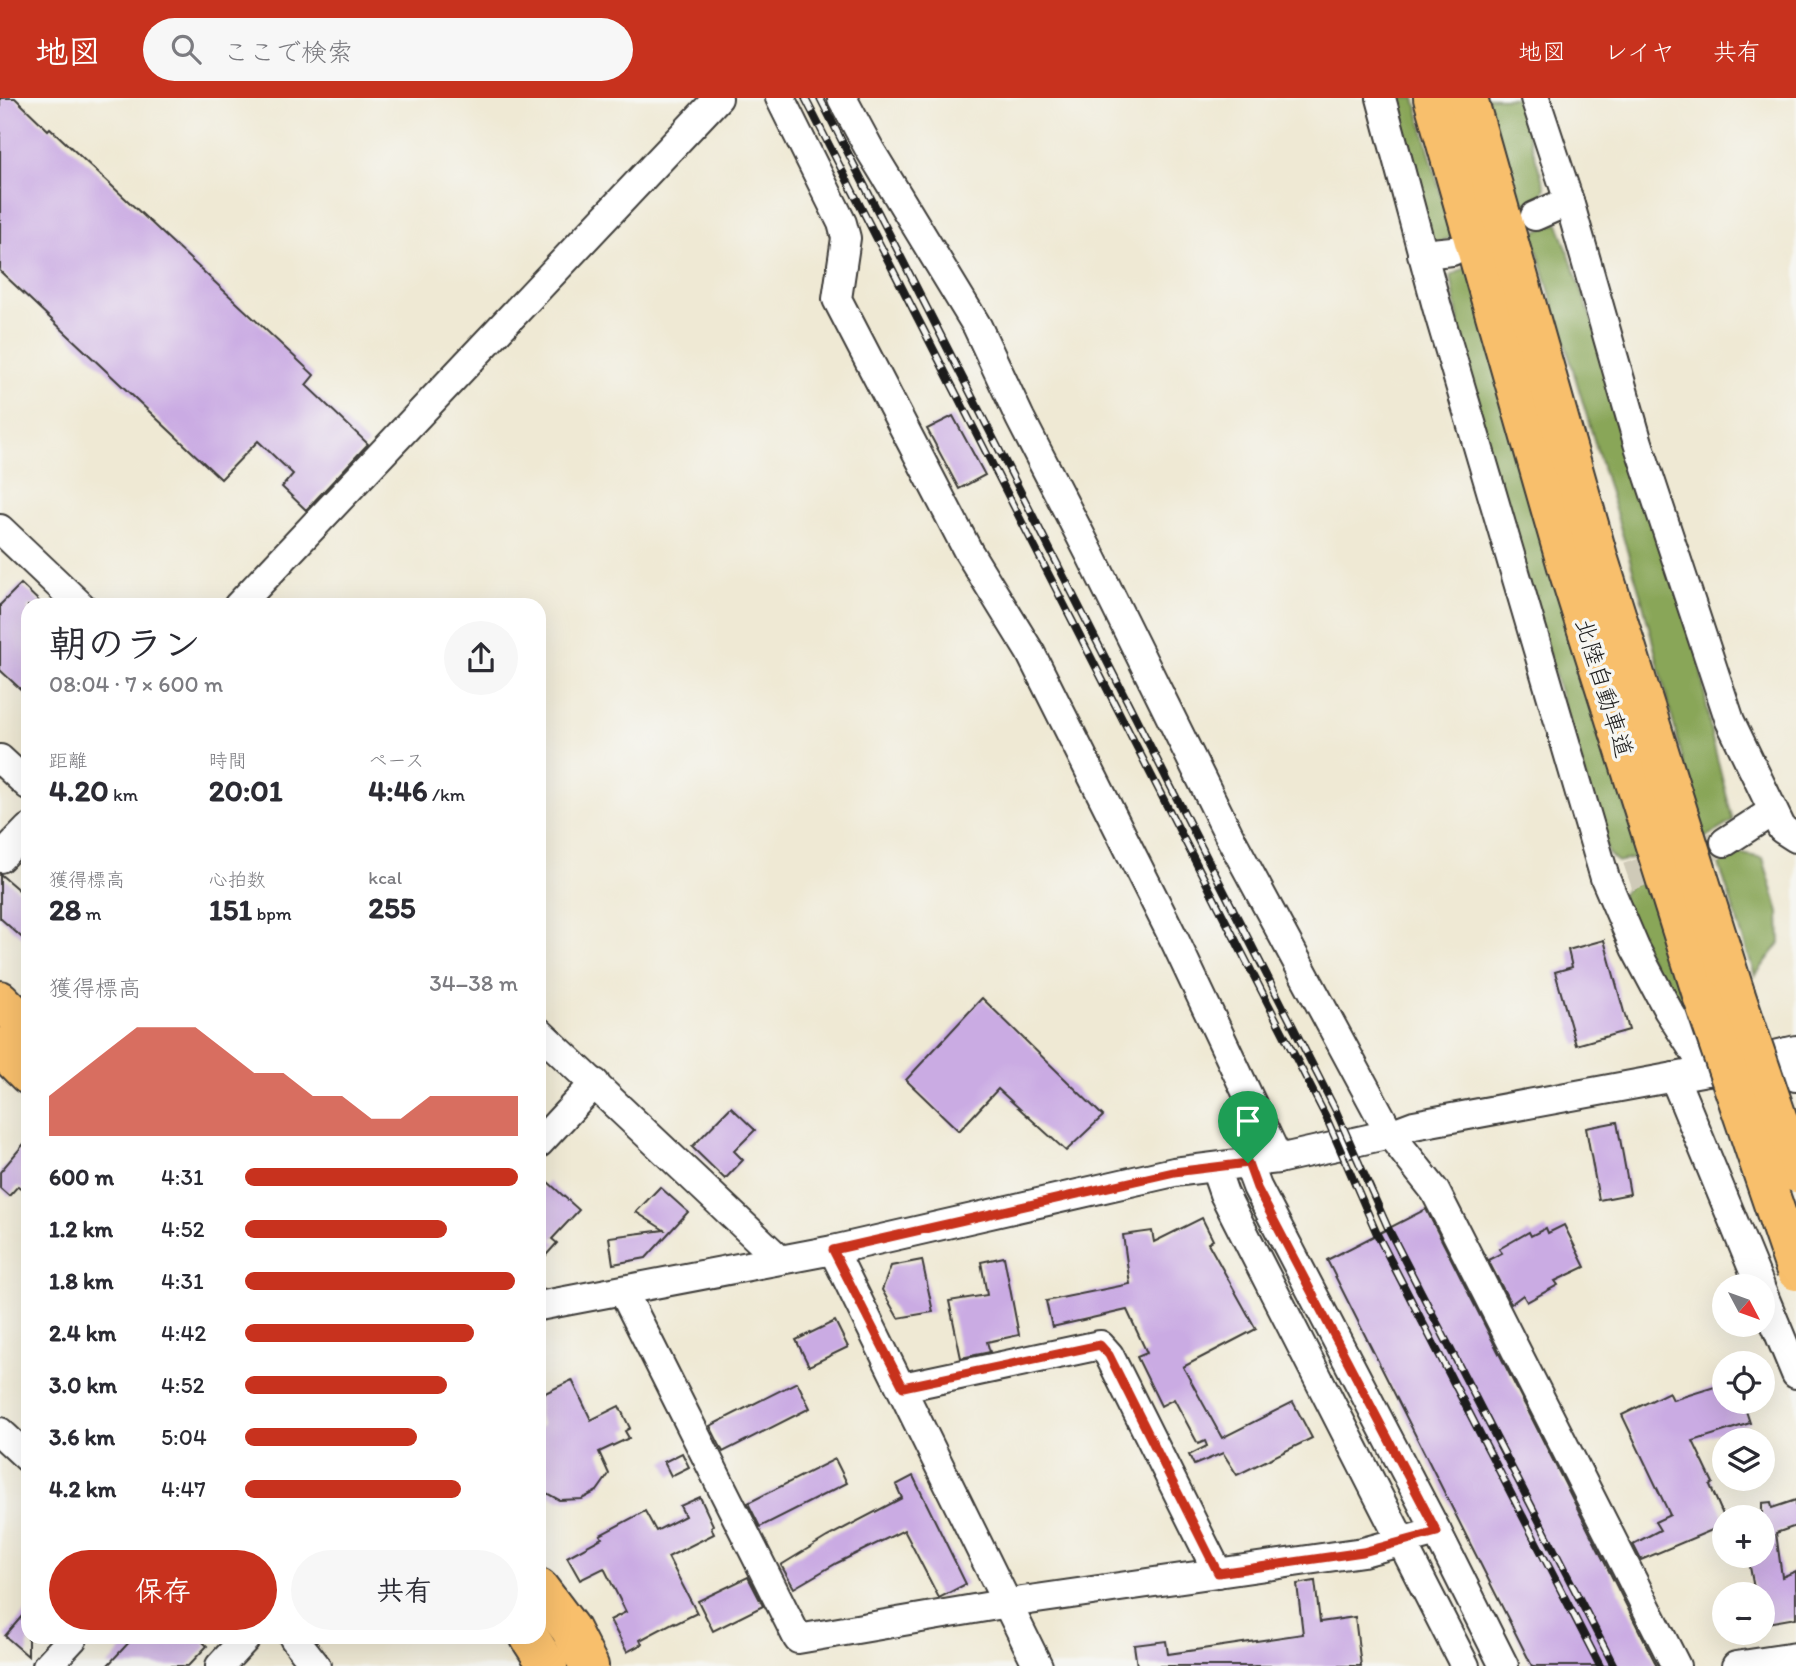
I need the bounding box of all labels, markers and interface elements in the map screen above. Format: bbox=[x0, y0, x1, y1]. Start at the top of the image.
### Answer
search box bbox=[143, 18, 633, 81]
icon: search bbox=[167, 30, 205, 68]
text: 地図 bbox=[35, 32, 101, 71]
text: ここで検索 bbox=[223, 36, 353, 68]
text: 地図 bbox=[1518, 37, 1566, 66]
text: レイヤ bbox=[1604, 37, 1675, 66]
text: 共有 bbox=[1713, 37, 1761, 66]
street label: 北陸自動車道 bbox=[1570, 615, 1639, 761]
text: 朝のラン bbox=[49, 621, 201, 667]
button: share bbox=[444, 621, 518, 695]
text: 08:04 · 7 × 600 m bbox=[49, 670, 223, 698]
text: 距離 bbox=[49, 749, 87, 772]
text: 時間 bbox=[209, 749, 247, 772]
text: ペース bbox=[368, 749, 424, 772]
text: 4.20 bbox=[49, 772, 109, 809]
text: 20:01 bbox=[209, 772, 283, 809]
text: 4:46 bbox=[368, 772, 428, 809]
text: km bbox=[109, 783, 138, 806]
text: /km bbox=[428, 783, 465, 806]
text: kcal bbox=[368, 866, 402, 889]
text: 獲得標高 bbox=[49, 868, 125, 891]
text: 心拍数 bbox=[209, 868, 266, 891]
text: 255 bbox=[368, 889, 416, 926]
text: 28 bbox=[49, 891, 81, 928]
text: 151 bbox=[209, 891, 252, 928]
text: m bbox=[81, 902, 102, 925]
text: bpm bbox=[252, 902, 292, 925]
text: 34–38 m bbox=[429, 969, 518, 997]
text: 獲得標高 bbox=[49, 974, 141, 1002]
pin bbox=[1218, 1091, 1278, 1163]
icon: arrive bbox=[1229, 1102, 1267, 1140]
text: 600 m bbox=[49, 1163, 114, 1191]
text: 4:31 bbox=[161, 1163, 204, 1191]
text: 1.2 km bbox=[49, 1215, 113, 1243]
text: 4:52 bbox=[161, 1215, 205, 1243]
text: 1.8 km bbox=[49, 1267, 114, 1295]
text: 4:31 bbox=[161, 1267, 204, 1295]
north arrow bbox=[1712, 1274, 1774, 1337]
map controls bbox=[1712, 1274, 1775, 1645]
text: 2.4 km bbox=[49, 1319, 116, 1347]
text: 4:42 bbox=[161, 1319, 206, 1347]
button: locate bbox=[1712, 1351, 1775, 1414]
text: 3.0 km bbox=[49, 1371, 117, 1399]
text: 4:52 bbox=[161, 1371, 205, 1399]
text: 3.6 km bbox=[49, 1423, 115, 1451]
text: 5:04 bbox=[161, 1423, 207, 1451]
button: layers bbox=[1712, 1428, 1775, 1491]
text: 4.2 km bbox=[49, 1475, 116, 1503]
text: 4:47 bbox=[161, 1475, 206, 1503]
button: + bbox=[1712, 1505, 1775, 1568]
button: 保存 bbox=[49, 1550, 277, 1630]
button: 共有 bbox=[291, 1550, 518, 1630]
button: − bbox=[1712, 1582, 1775, 1645]

